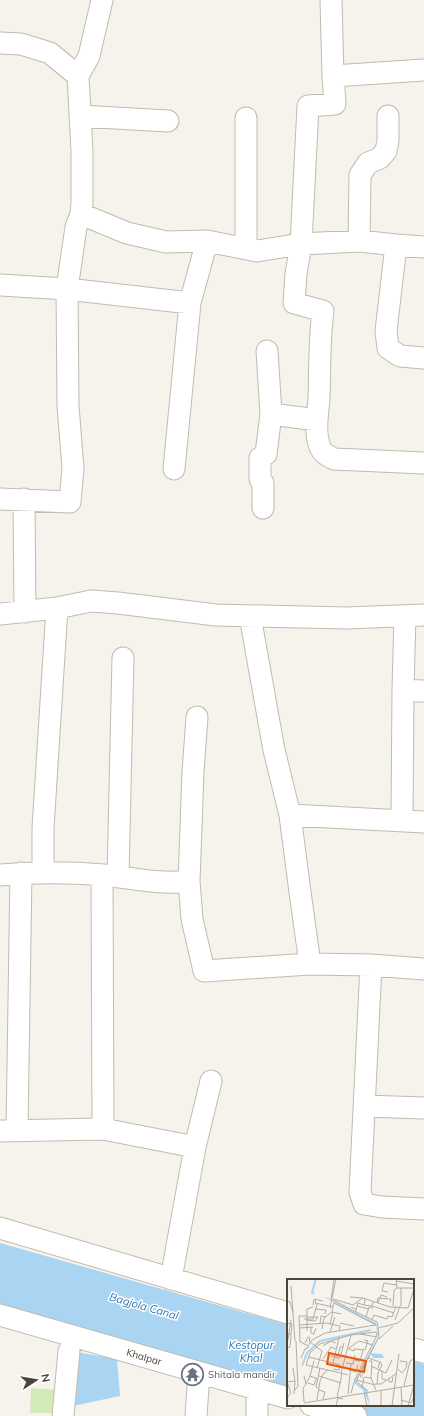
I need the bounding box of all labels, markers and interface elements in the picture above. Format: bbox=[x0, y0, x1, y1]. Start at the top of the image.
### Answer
inset map bbox=[287, 1279, 414, 1406]
water label: Bagjola Canal bbox=[108, 1289, 181, 1323]
water label: Kestopur Khal bbox=[228, 1338, 275, 1365]
street label: Khalpar bbox=[125, 1346, 164, 1368]
north arrow bbox=[16, 1360, 56, 1400]
temple icon: Shitala mandir bbox=[180, 1361, 206, 1387]
place label: Shitala mandir bbox=[208, 1368, 276, 1381]
text: N bbox=[38, 1372, 53, 1383]

